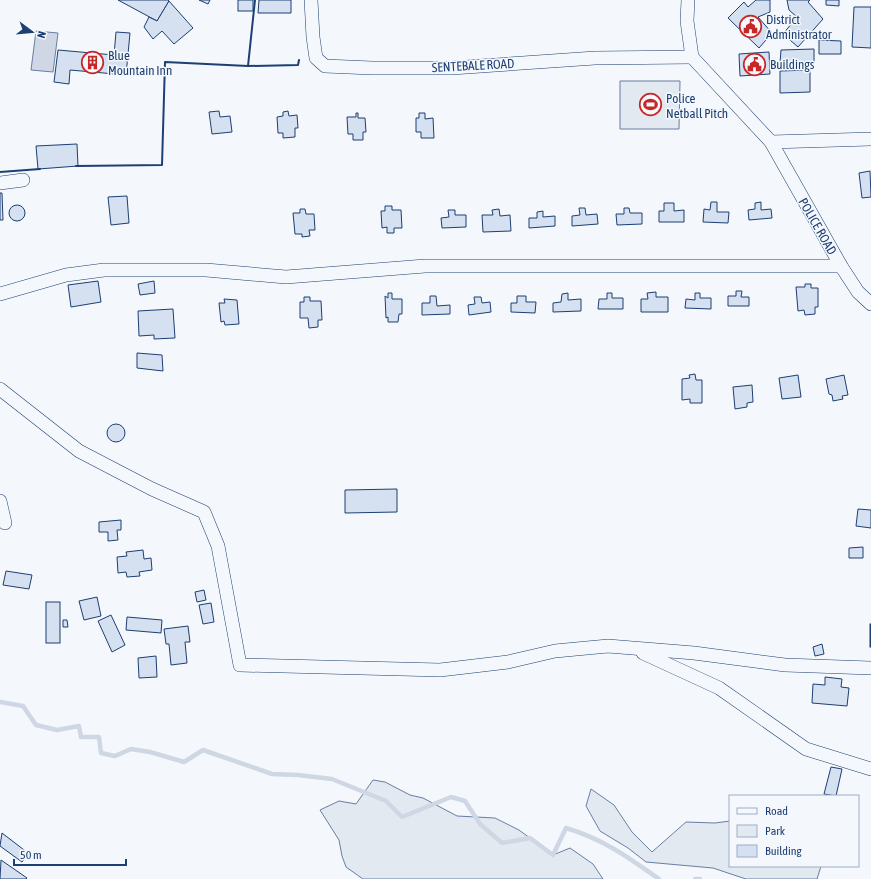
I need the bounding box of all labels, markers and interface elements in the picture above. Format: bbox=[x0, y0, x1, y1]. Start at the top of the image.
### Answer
north arrow bbox=[12, 12, 52, 52]
place label: District Administrator bbox=[766, 12, 832, 42]
public building icon: District Administrator bbox=[738, 13, 764, 39]
text: N bbox=[35, 30, 48, 40]
place label: Blue Mountain Inn bbox=[108, 48, 172, 78]
building icon: Blue Mountain Inn bbox=[79, 49, 105, 75]
public building icon: Buildings bbox=[742, 51, 768, 77]
street label: SENTEBALE ROAD bbox=[431, 56, 515, 75]
place label: Buildings bbox=[770, 57, 815, 72]
place label: Police Netball Pitch bbox=[666, 91, 728, 121]
sports icon: Police Netball Pitch bbox=[637, 92, 663, 118]
street label: POLICE ROAD bbox=[795, 195, 840, 257]
legend bbox=[729, 795, 859, 867]
text: Road bbox=[765, 804, 788, 818]
text: Park bbox=[765, 824, 786, 838]
scale bar bbox=[14, 841, 126, 867]
text: Building bbox=[765, 844, 803, 858]
text: 50 m bbox=[20, 848, 42, 862]

